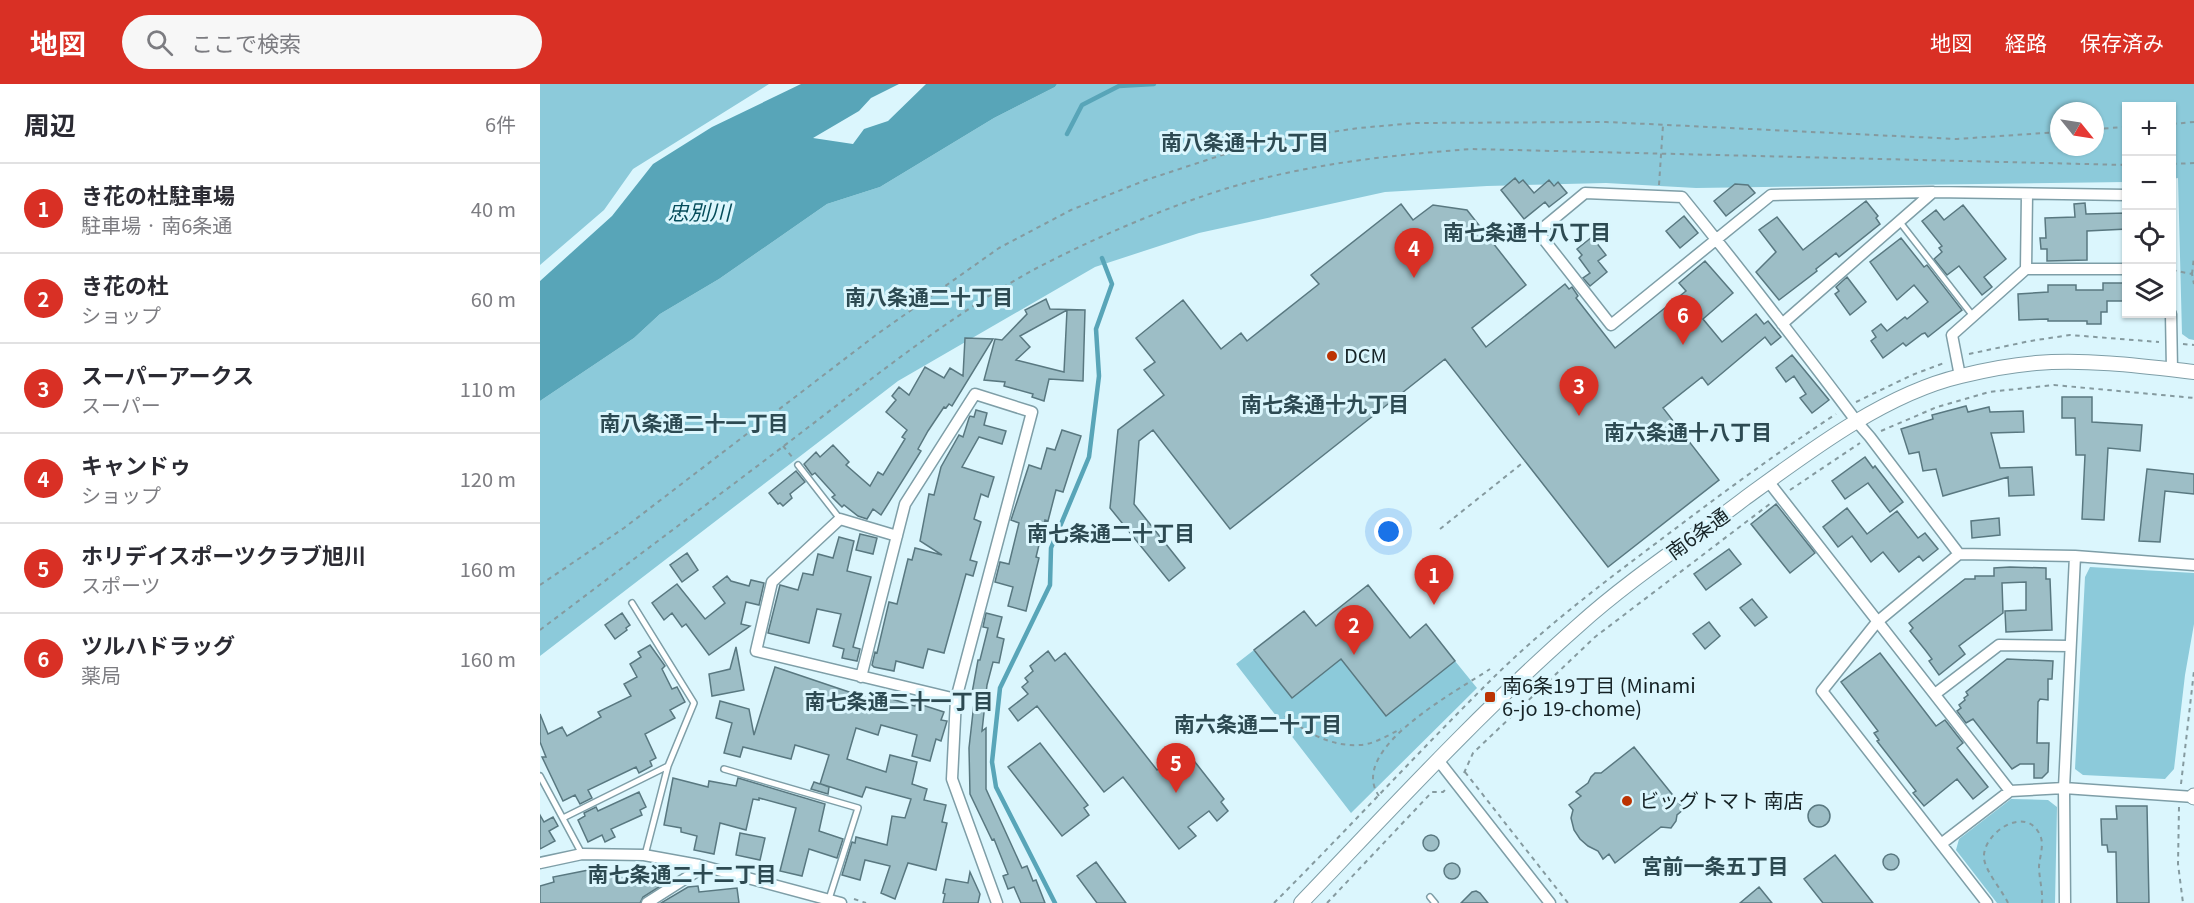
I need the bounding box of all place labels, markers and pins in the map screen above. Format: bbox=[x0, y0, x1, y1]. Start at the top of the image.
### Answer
pin: 4 bbox=[1394, 228, 1434, 278]
pin: 6 bbox=[1664, 296, 1702, 345]
place label: DCM bbox=[1344, 340, 1387, 369]
marker: DCM bbox=[1325, 349, 1339, 363]
pin: 3 bbox=[1560, 366, 1598, 416]
pin: 1 bbox=[1414, 556, 1454, 605]
pin: 2 bbox=[1334, 606, 1374, 655]
place label: 南6条19丁目 (Minami 6-jo 19-chome) bbox=[1502, 670, 1696, 722]
marker: 南6条19丁目 (Minami 6-jo 19-chome) bbox=[1483, 690, 1497, 704]
pin: 5 bbox=[1156, 744, 1196, 793]
place label: ビッグトマト 南店 bbox=[1639, 785, 1803, 814]
marker: ビッグトマト 南店 bbox=[1620, 794, 1634, 808]

